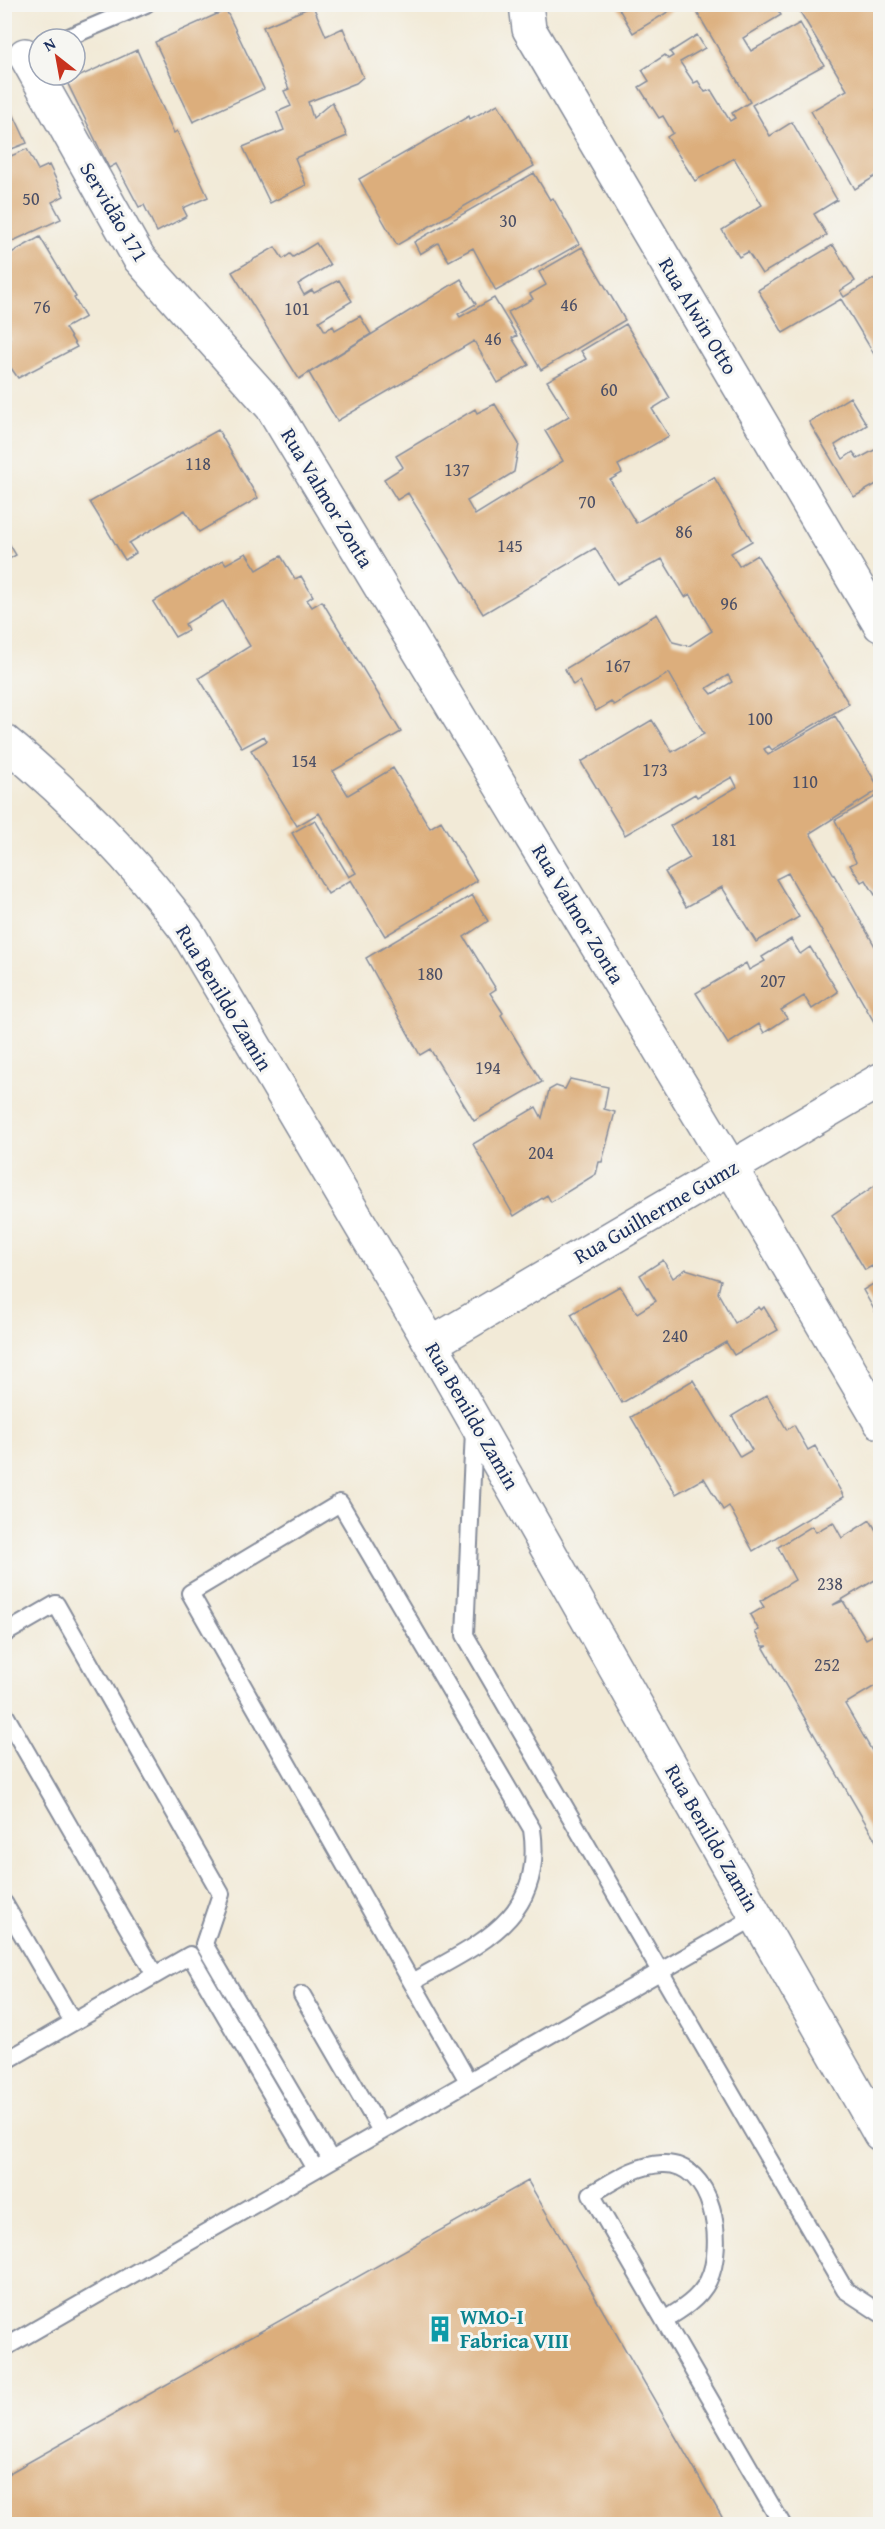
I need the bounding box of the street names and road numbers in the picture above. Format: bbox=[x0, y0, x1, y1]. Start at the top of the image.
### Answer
street label: Servidão 171 bbox=[72, 156, 157, 268]
street label: Rua Alwin Otto bbox=[651, 251, 746, 380]
street label: Rua Valmor Zonta bbox=[273, 422, 382, 574]
street label: Rua Valmor Zonta bbox=[524, 838, 633, 990]
street label: Rua Benildo Zamin bbox=[168, 919, 281, 1077]
street label: Rua Guilherme Gumz bbox=[568, 1152, 744, 1271]
street label: Rua Benildo Zamin bbox=[418, 1336, 527, 1495]
street label: Rua Benildo Zamin bbox=[658, 1758, 767, 1917]

